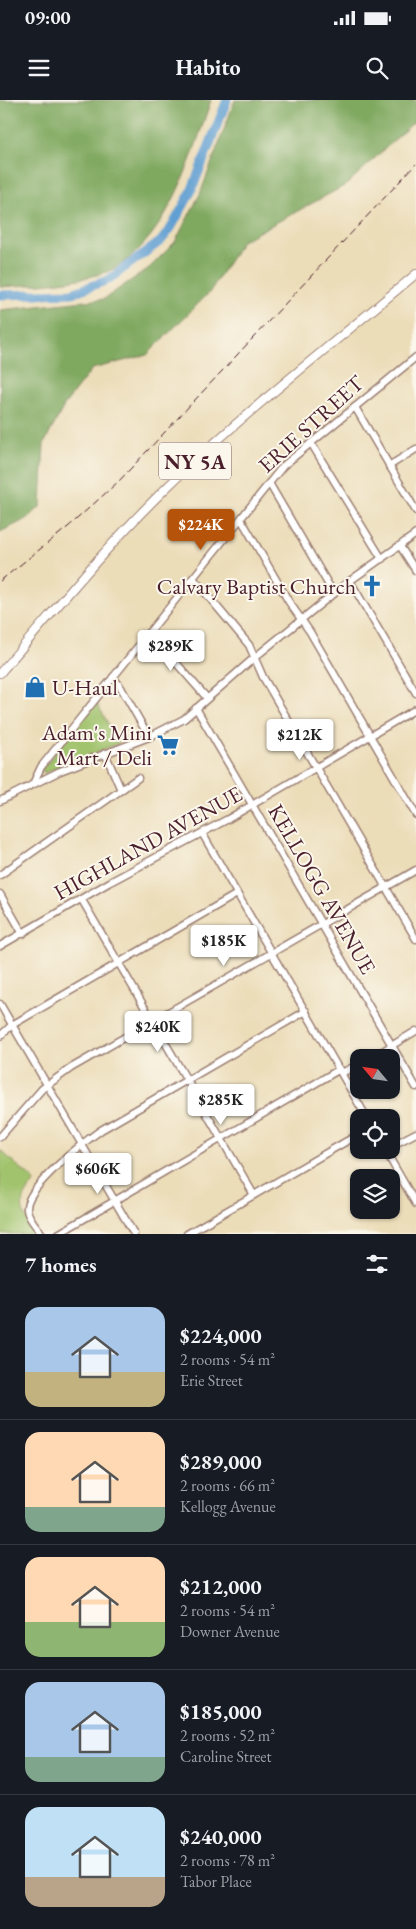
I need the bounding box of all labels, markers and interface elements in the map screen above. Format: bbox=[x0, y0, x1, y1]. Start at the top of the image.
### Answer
text: 09:00 bbox=[25, 5, 71, 30]
text: Habito bbox=[176, 53, 241, 82]
icon: menu bbox=[25, 54, 53, 82]
icon: search bbox=[363, 54, 391, 82]
street label: ERIE STREET bbox=[252, 369, 370, 479]
road number: NY 5A bbox=[159, 442, 231, 480]
pin: $224K bbox=[166, 508, 236, 551]
text: $224K bbox=[179, 514, 223, 535]
place label: Calvary Baptist Church bbox=[157, 572, 356, 601]
church icon: Calvary Baptist Church bbox=[359, 573, 385, 599]
pin: $289K bbox=[136, 630, 206, 672]
text: $289K bbox=[149, 635, 193, 656]
place label: U-Haul bbox=[52, 673, 118, 702]
shop icon: U-Haul bbox=[22, 674, 48, 700]
place label: Adam's Mini Mart / Deli bbox=[41, 718, 152, 772]
pin: $212K bbox=[265, 718, 335, 761]
text: $212K bbox=[278, 724, 322, 745]
supermarket icon: Adam's Mini Mart / Deli bbox=[155, 732, 181, 758]
street label: HIGHLAND AVENUE bbox=[49, 779, 247, 907]
street label: KELLOGG AVENUE bbox=[262, 799, 382, 979]
pin: $185K bbox=[189, 924, 259, 967]
text: $185K bbox=[202, 930, 246, 951]
pin: $240K bbox=[123, 1010, 193, 1053]
text: $240K bbox=[136, 1016, 180, 1037]
north arrow bbox=[350, 1049, 400, 1099]
map controls bbox=[350, 1049, 400, 1219]
pin: $285K bbox=[186, 1084, 256, 1126]
text: $285K bbox=[199, 1089, 243, 1110]
button: locate bbox=[350, 1109, 400, 1159]
pin: $606K bbox=[63, 1152, 133, 1195]
text: $606K bbox=[76, 1158, 120, 1179]
button: layers bbox=[350, 1169, 400, 1219]
icon: filters bbox=[363, 1250, 391, 1278]
text: 7 homes bbox=[25, 1251, 97, 1278]
text: $224,000 bbox=[180, 1322, 262, 1349]
icon: home bbox=[65, 1327, 125, 1387]
text: 2 rooms · 54 m² bbox=[180, 1349, 275, 1370]
text: Erie Street bbox=[180, 1370, 243, 1391]
text: $289,000 bbox=[180, 1448, 262, 1475]
icon: home bbox=[65, 1452, 125, 1512]
text: 2 rooms · 66 m² bbox=[180, 1475, 275, 1496]
text: Kellogg Avenue bbox=[180, 1496, 276, 1517]
text: $212,000 bbox=[180, 1573, 262, 1600]
icon: home bbox=[65, 1577, 125, 1637]
text: 2 rooms · 54 m² bbox=[180, 1600, 275, 1621]
text: Downer Avenue bbox=[180, 1621, 280, 1642]
text: $185,000 bbox=[180, 1698, 262, 1725]
icon: home bbox=[65, 1702, 125, 1762]
text: 2 rooms · 52 m² bbox=[180, 1725, 275, 1746]
text: Caroline Street bbox=[180, 1746, 272, 1767]
text: $240,000 bbox=[180, 1823, 262, 1850]
icon: home bbox=[65, 1827, 125, 1887]
text: 2 rooms · 78 m² bbox=[180, 1850, 275, 1871]
text: Tabor Place bbox=[180, 1871, 252, 1892]

